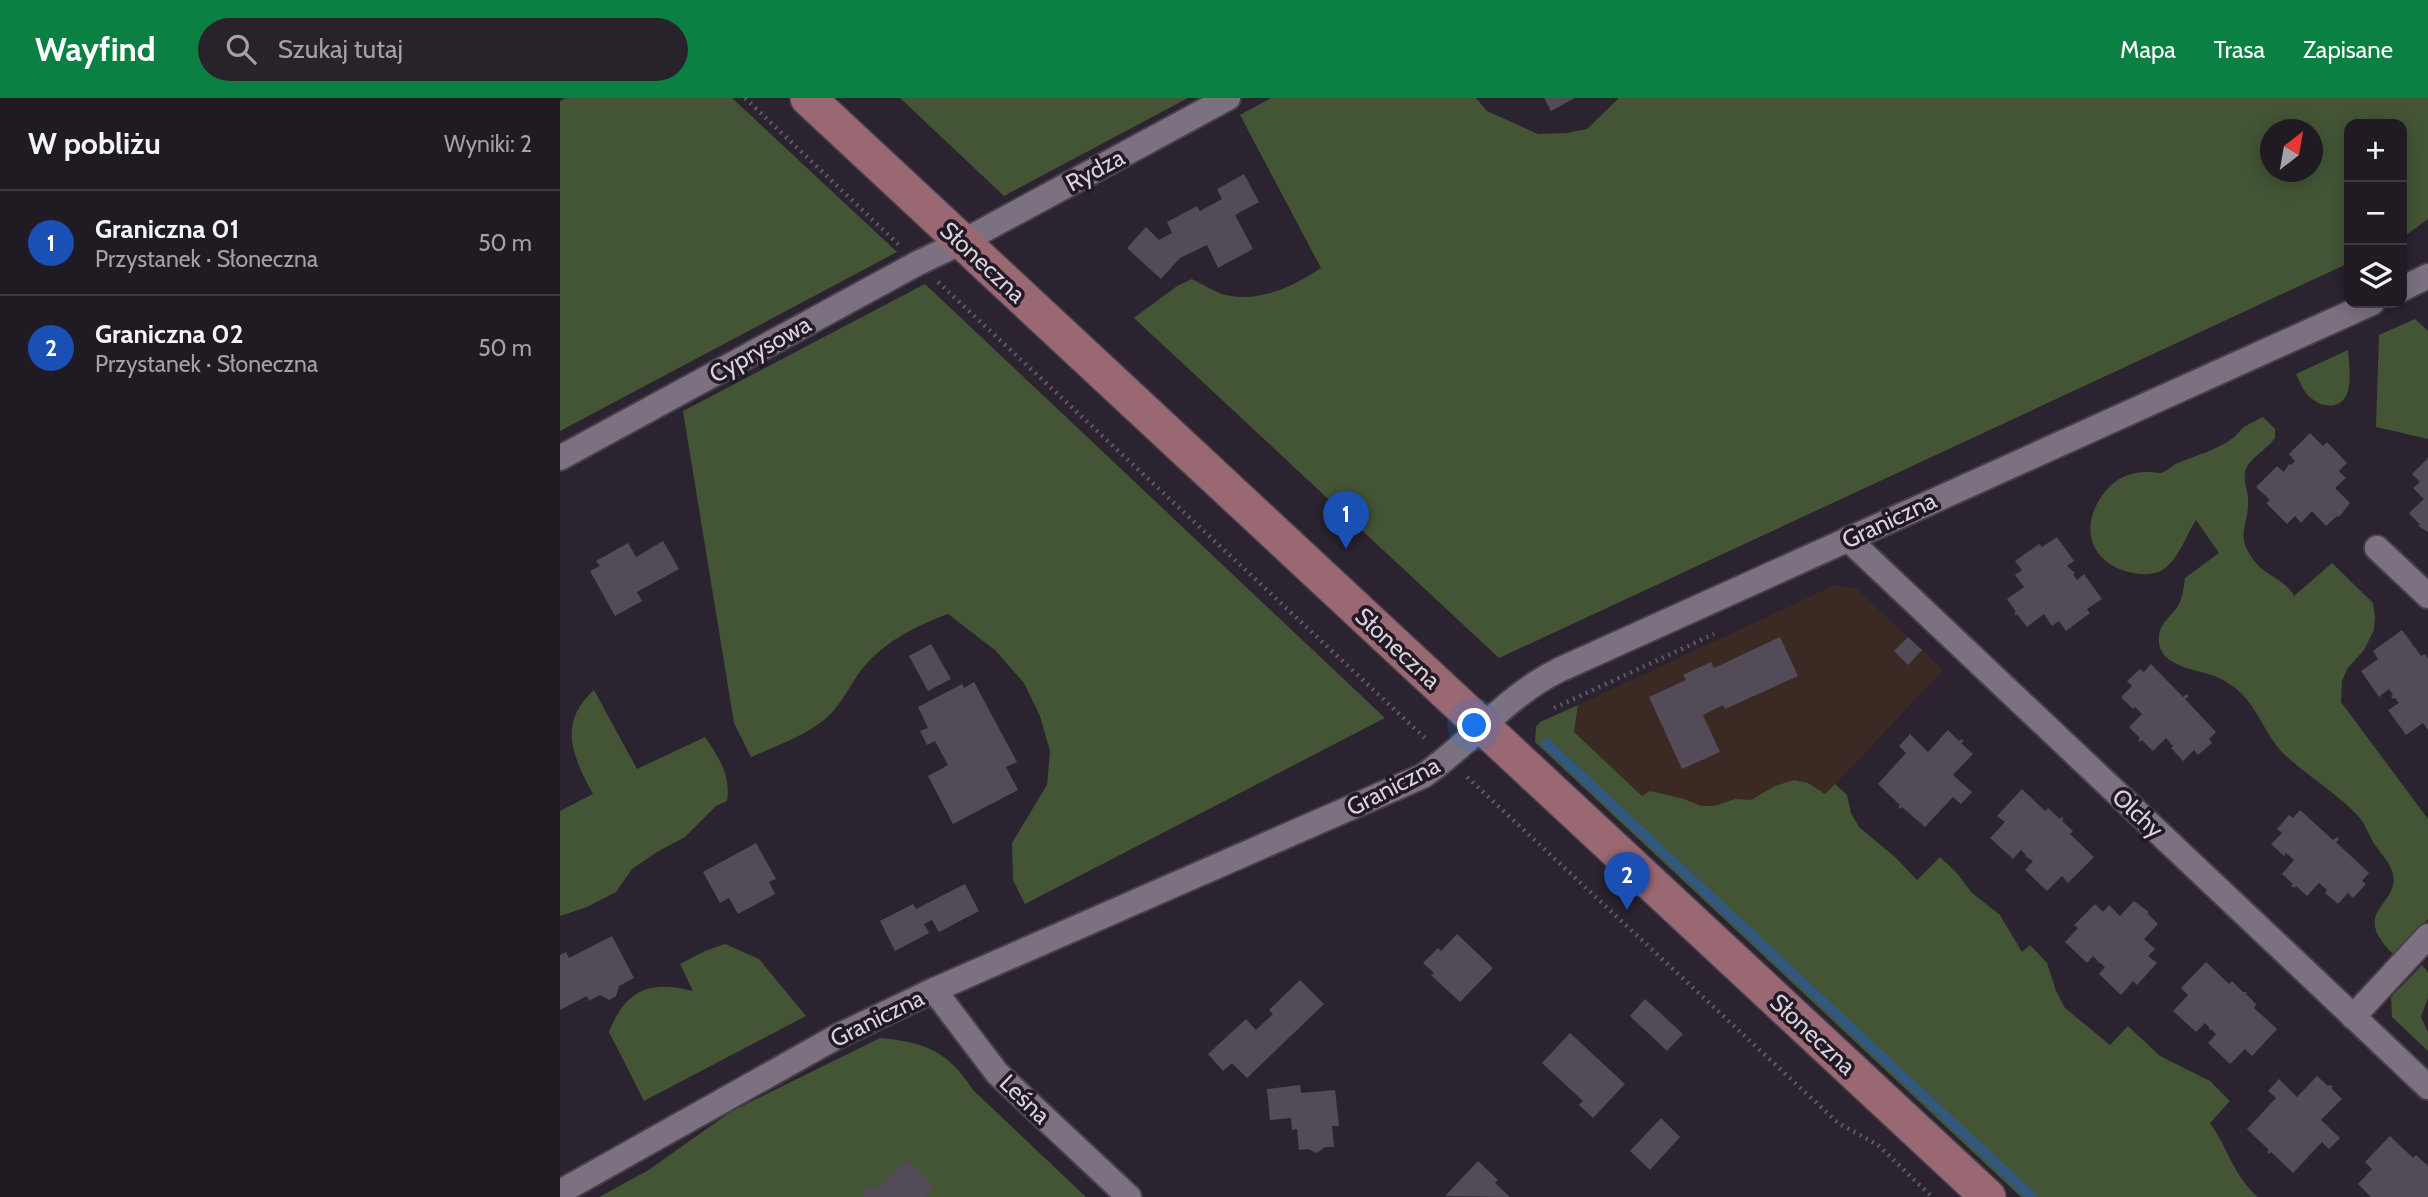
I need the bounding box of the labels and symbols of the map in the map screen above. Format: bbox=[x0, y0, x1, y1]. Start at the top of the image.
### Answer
north arrow bbox=[2260, 119, 2323, 182]
street label: Rydza bbox=[1061, 142, 1130, 197]
street label: Słoneczna bbox=[934, 215, 1032, 309]
street label: Cyprysowa bbox=[704, 309, 816, 389]
street label: Graniczna bbox=[1837, 485, 1941, 554]
pin: 1 bbox=[1323, 491, 1369, 549]
street label: Słoneczna bbox=[1349, 601, 1447, 695]
your location bbox=[1457, 708, 1491, 742]
street label: Graniczna bbox=[1342, 750, 1445, 822]
street label: Olchy bbox=[2106, 782, 2170, 844]
pin: 2 bbox=[1604, 852, 1650, 910]
street label: Graniczna bbox=[825, 983, 929, 1053]
street label: Słoneczna bbox=[1764, 987, 1862, 1081]
street label: Leśna bbox=[994, 1068, 1057, 1130]

